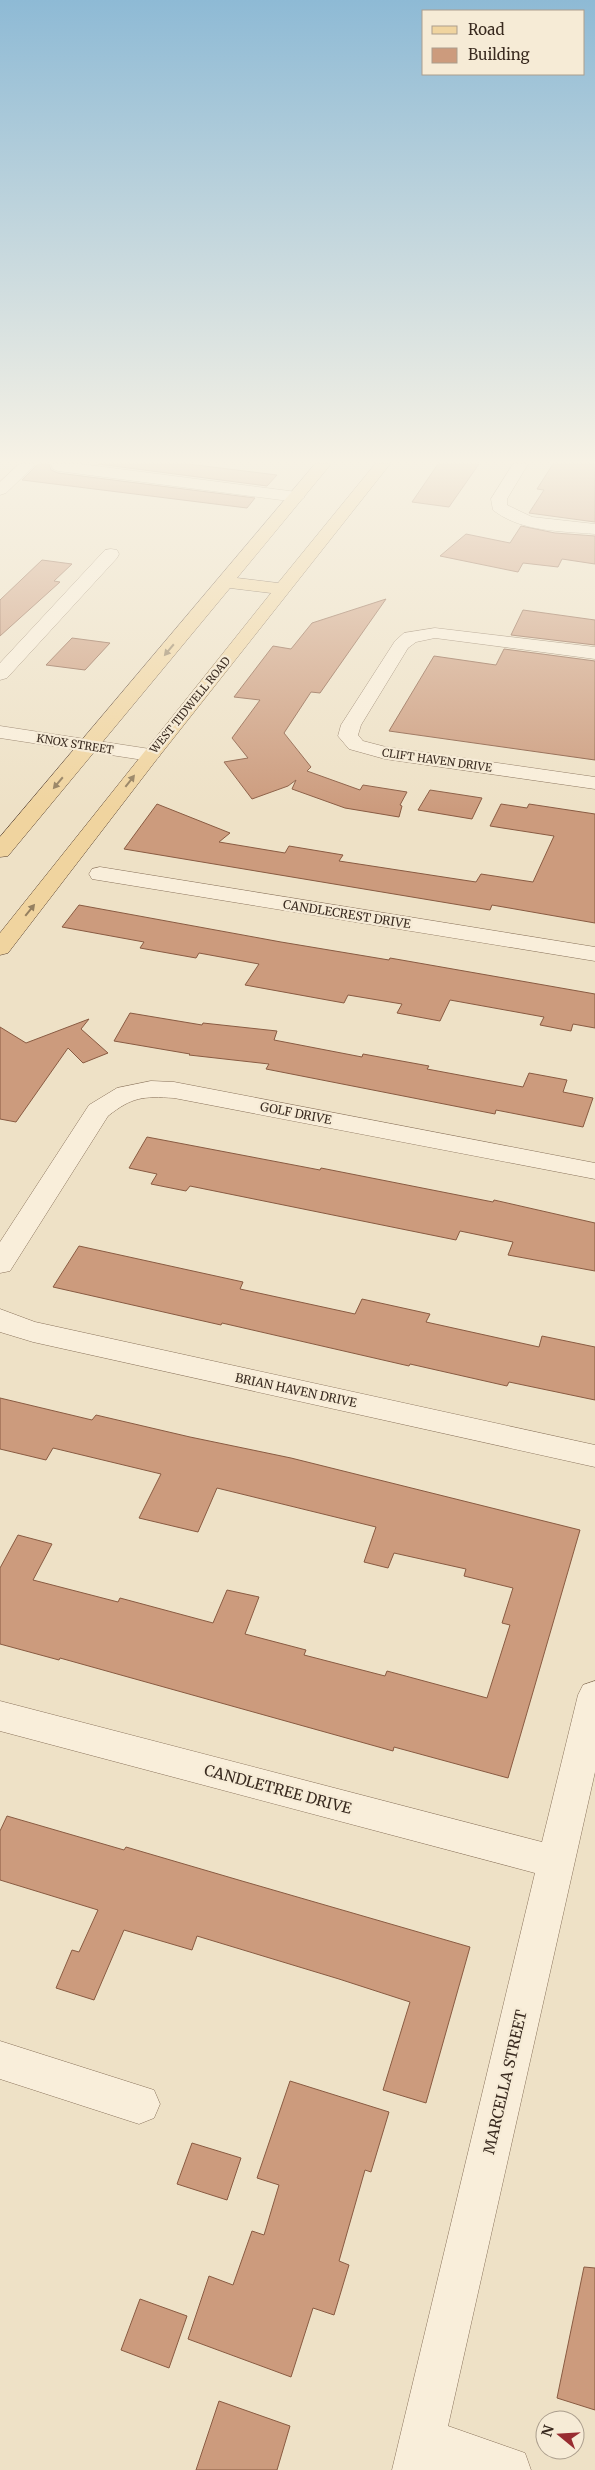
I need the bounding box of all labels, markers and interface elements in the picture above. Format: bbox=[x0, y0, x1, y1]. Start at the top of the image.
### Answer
legend bbox=[422, 10, 585, 75]
text: Road bbox=[468, 20, 504, 39]
text: Building bbox=[468, 45, 530, 64]
one-way arrow bbox=[164, 643, 175, 656]
street label: WEST TIDWELL ROAD bbox=[146, 654, 233, 757]
street label: KNOX STREET bbox=[35, 731, 115, 757]
street label: CLIFT HAVEN DRIVE bbox=[381, 745, 493, 775]
one-way arrow bbox=[125, 774, 135, 788]
one-way arrow bbox=[52, 777, 63, 790]
street label: CANDLECREST DRIVE bbox=[282, 897, 412, 932]
one-way arrow bbox=[25, 903, 36, 916]
street label: GOLF DRIVE bbox=[259, 1099, 333, 1127]
street label: BRIAN HAVEN DRIVE bbox=[234, 1370, 359, 1410]
street label: CANDLETREE DRIVE bbox=[202, 1760, 354, 1818]
street label: MARCELLA STREET bbox=[479, 2008, 531, 2156]
north arrow bbox=[535, 2410, 585, 2460]
text: N bbox=[537, 2423, 558, 2439]

